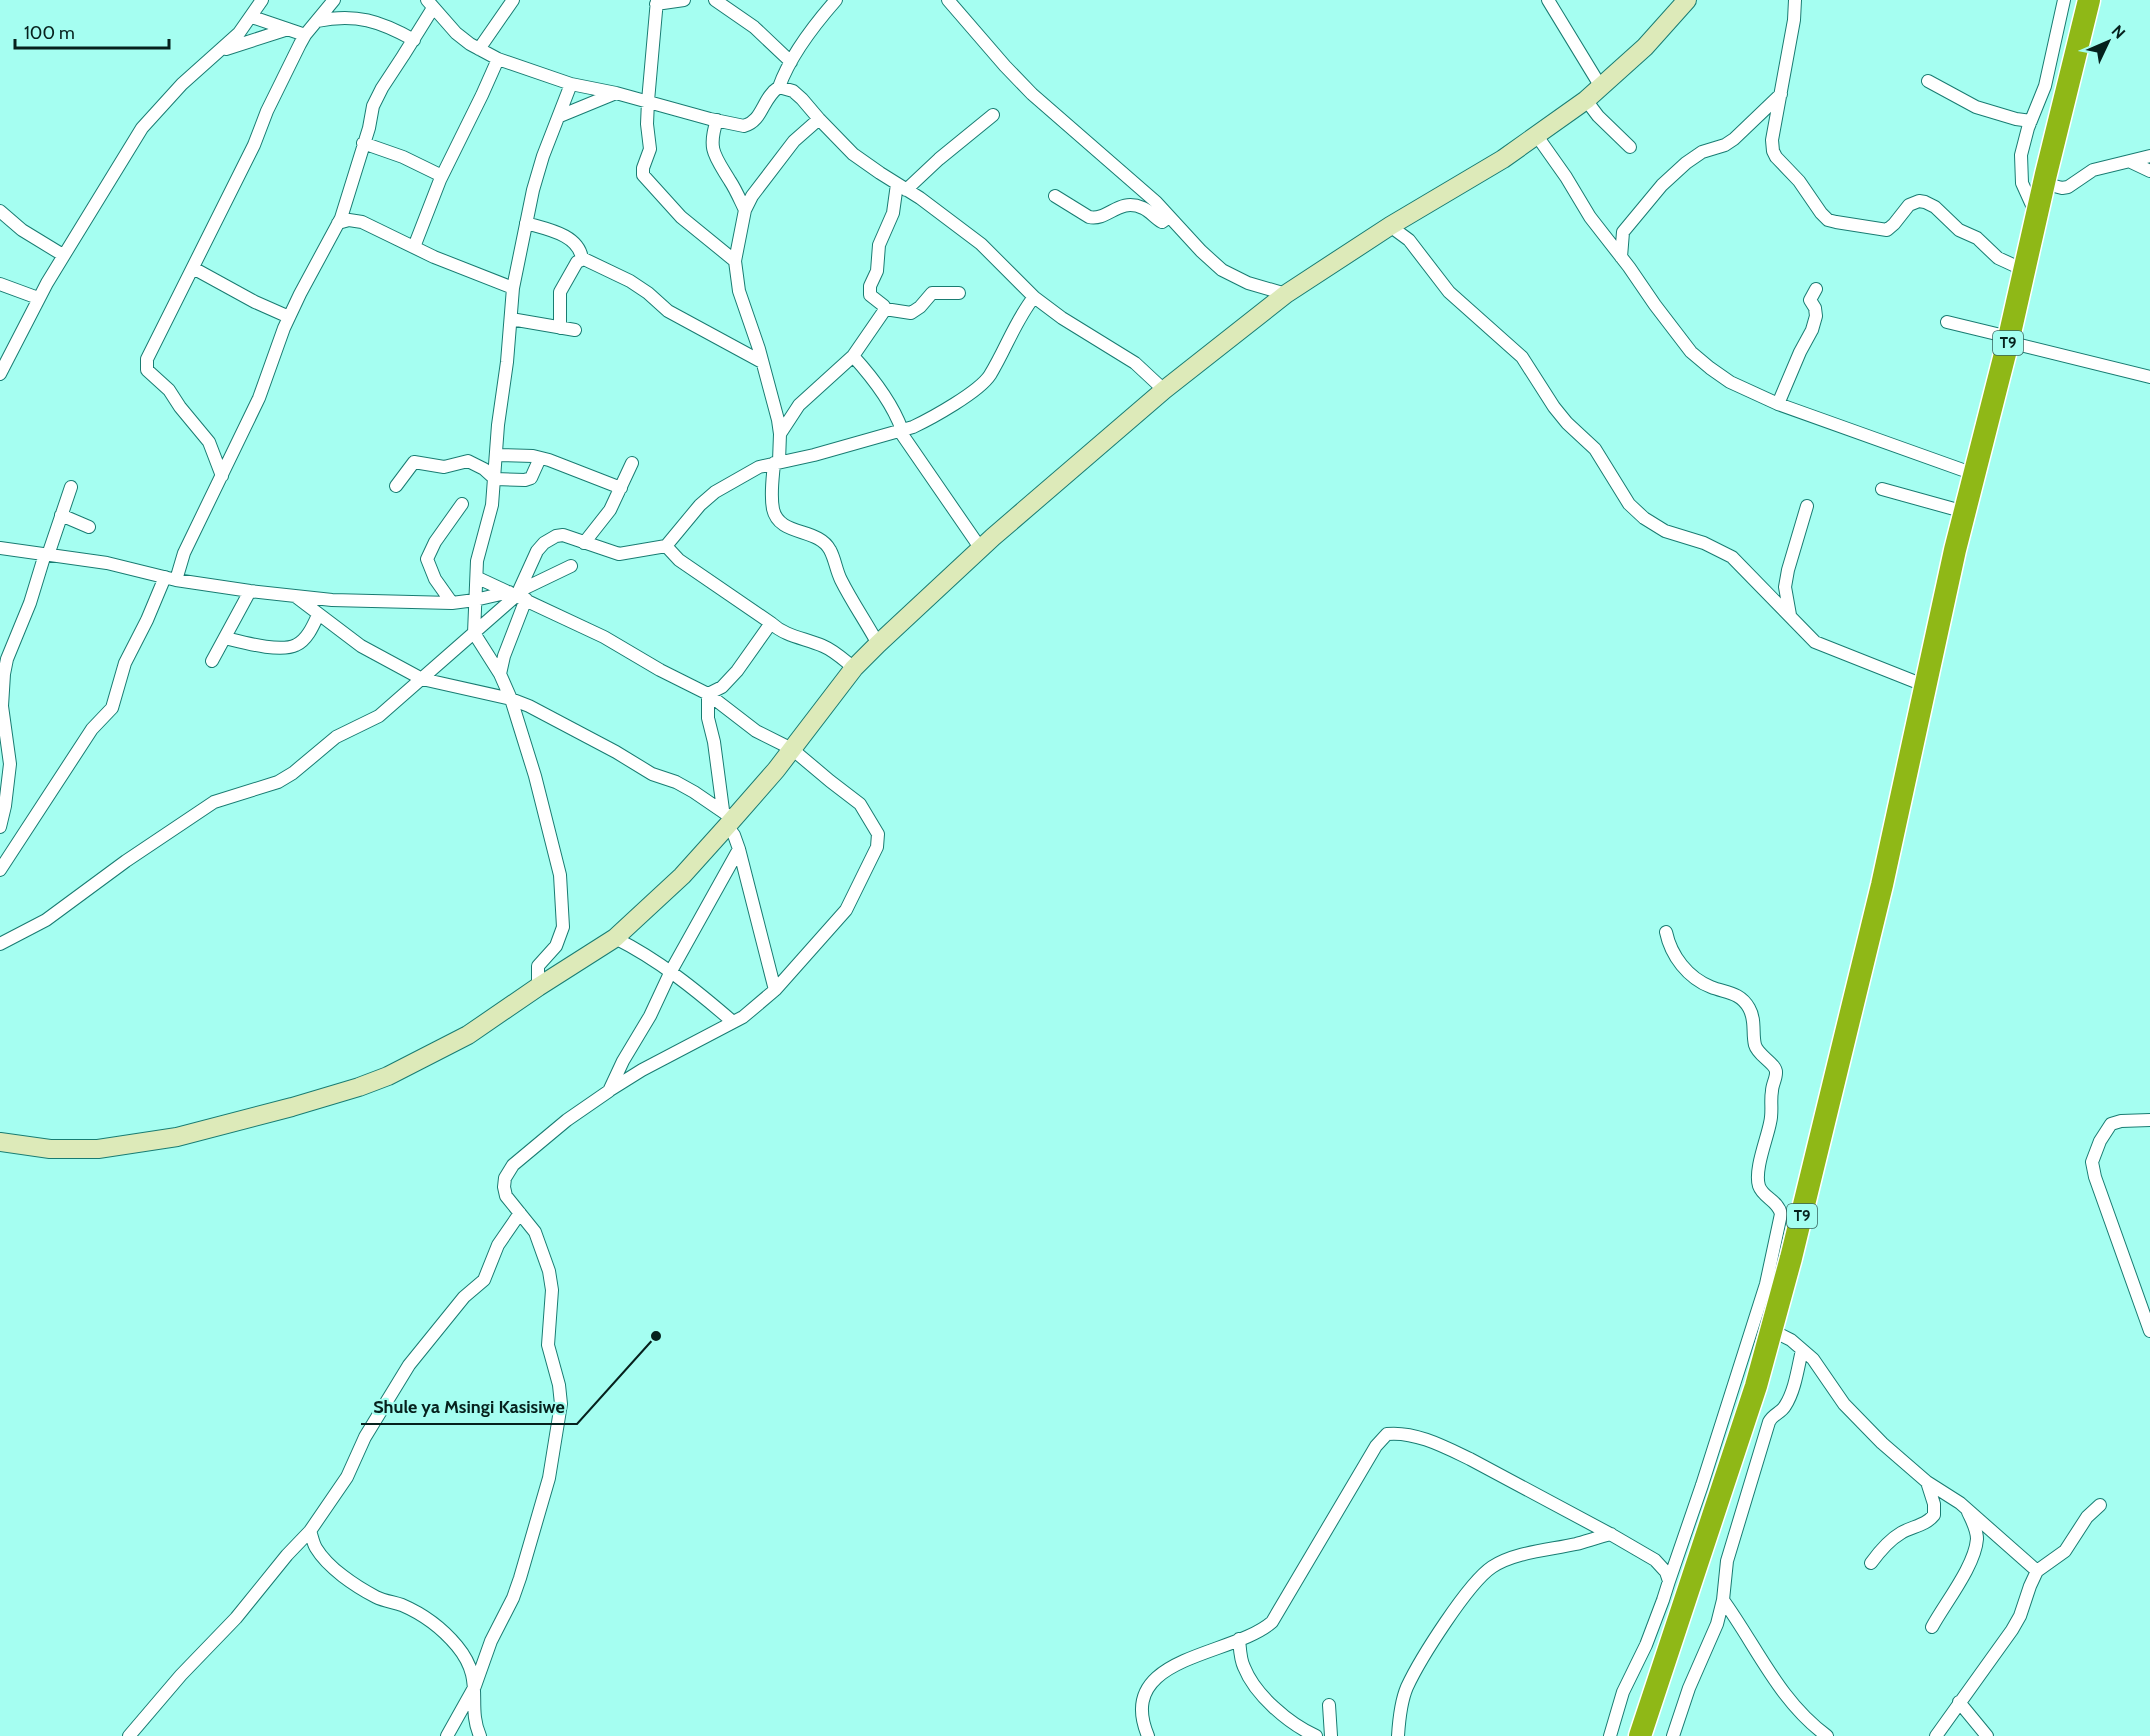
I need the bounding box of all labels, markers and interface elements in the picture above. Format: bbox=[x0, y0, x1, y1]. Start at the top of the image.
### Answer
scale bar bbox=[15, 12, 170, 50]
north arrow bbox=[2078, 12, 2138, 72]
text: N bbox=[2108, 21, 2129, 43]
text: 100 m bbox=[24, 22, 75, 44]
road number: T9 bbox=[1993, 331, 2023, 355]
road number: T9 bbox=[1787, 1204, 1817, 1228]
callout: Shule ya Msingi Kasisiwe bbox=[361, 1388, 577, 1424]
text: Shule ya Msingi Kasisiwe bbox=[373, 1396, 565, 1418]

